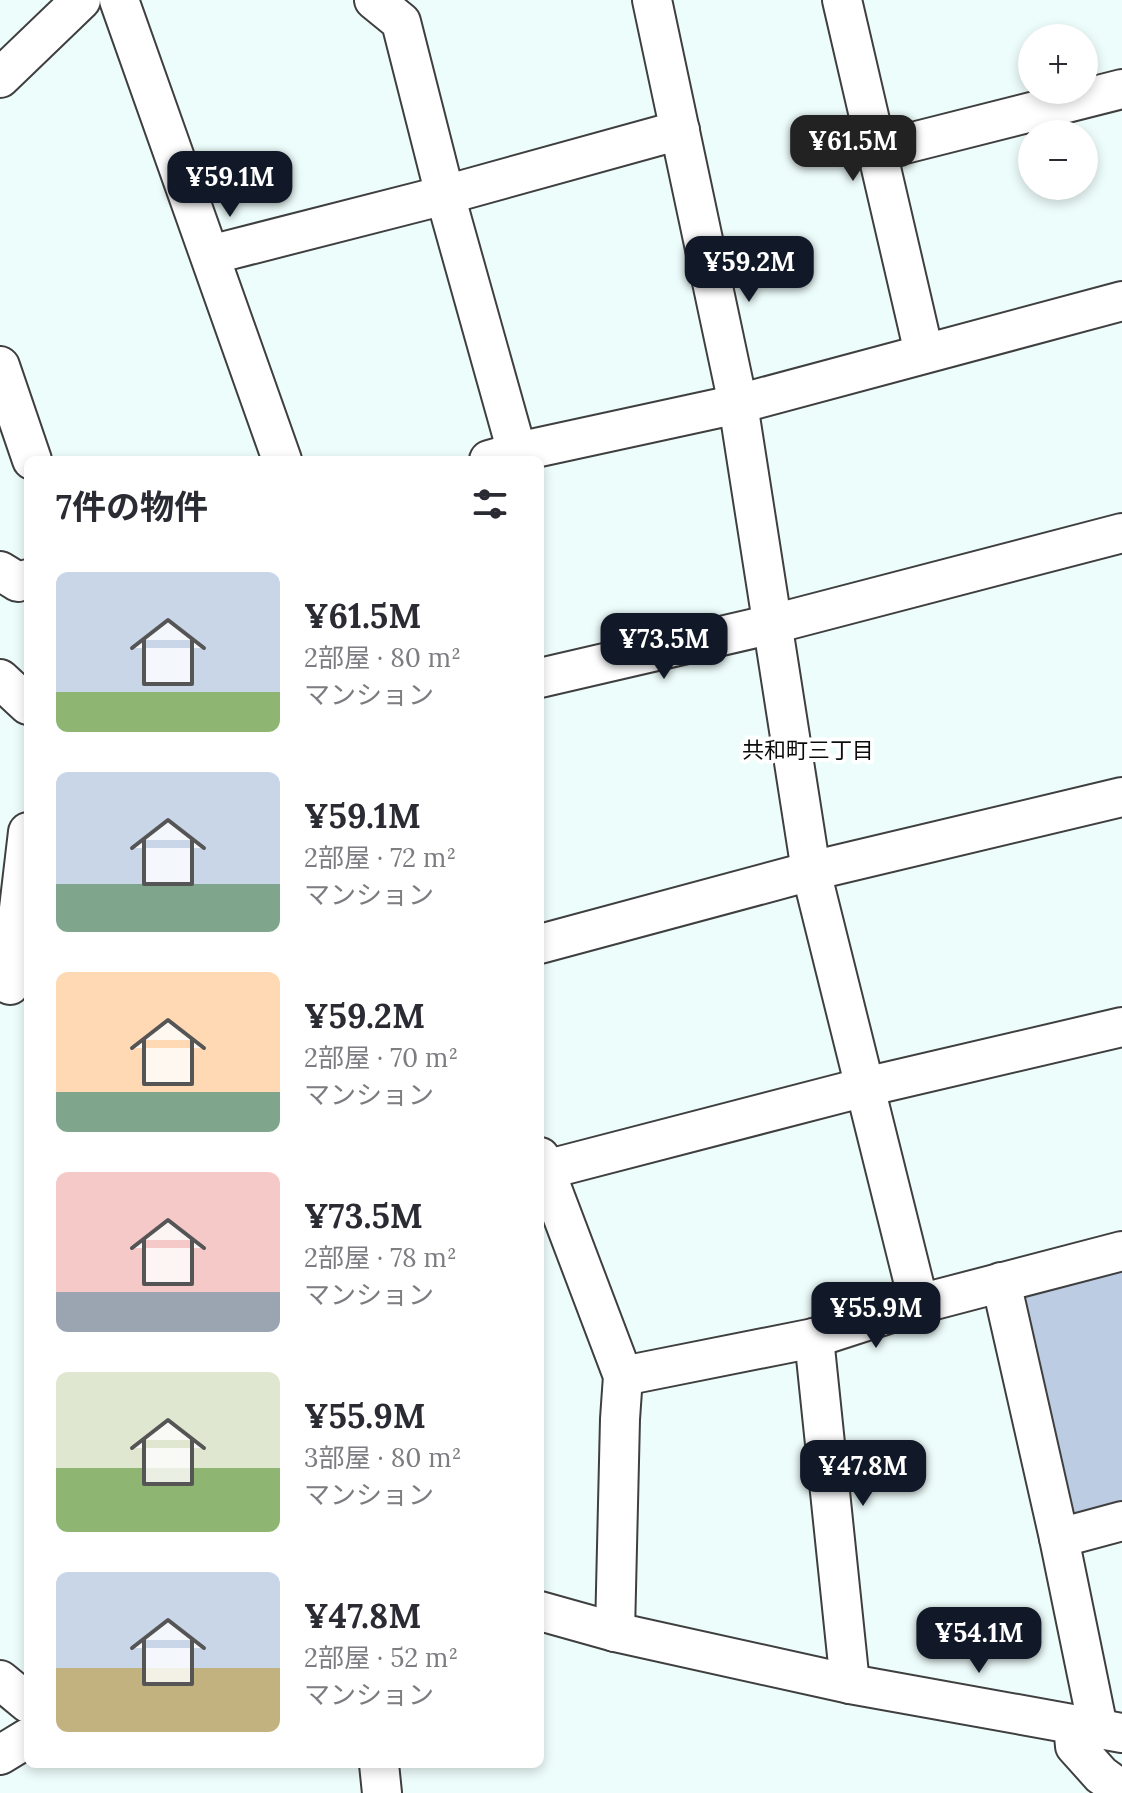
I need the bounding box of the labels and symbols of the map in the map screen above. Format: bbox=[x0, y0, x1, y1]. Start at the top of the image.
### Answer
pin: ¥61.5M bbox=[788, 115, 918, 183]
pin: ¥59.1M bbox=[165, 151, 295, 219]
pin: ¥59.2M bbox=[684, 236, 814, 304]
pin: ¥73.5M bbox=[599, 613, 729, 681]
district label: 共和町三丁目 bbox=[742, 736, 874, 764]
pin: ¥55.9M bbox=[811, 1282, 941, 1350]
pin: ¥47.8M bbox=[798, 1440, 928, 1508]
pin: ¥54.1M bbox=[914, 1607, 1044, 1675]

